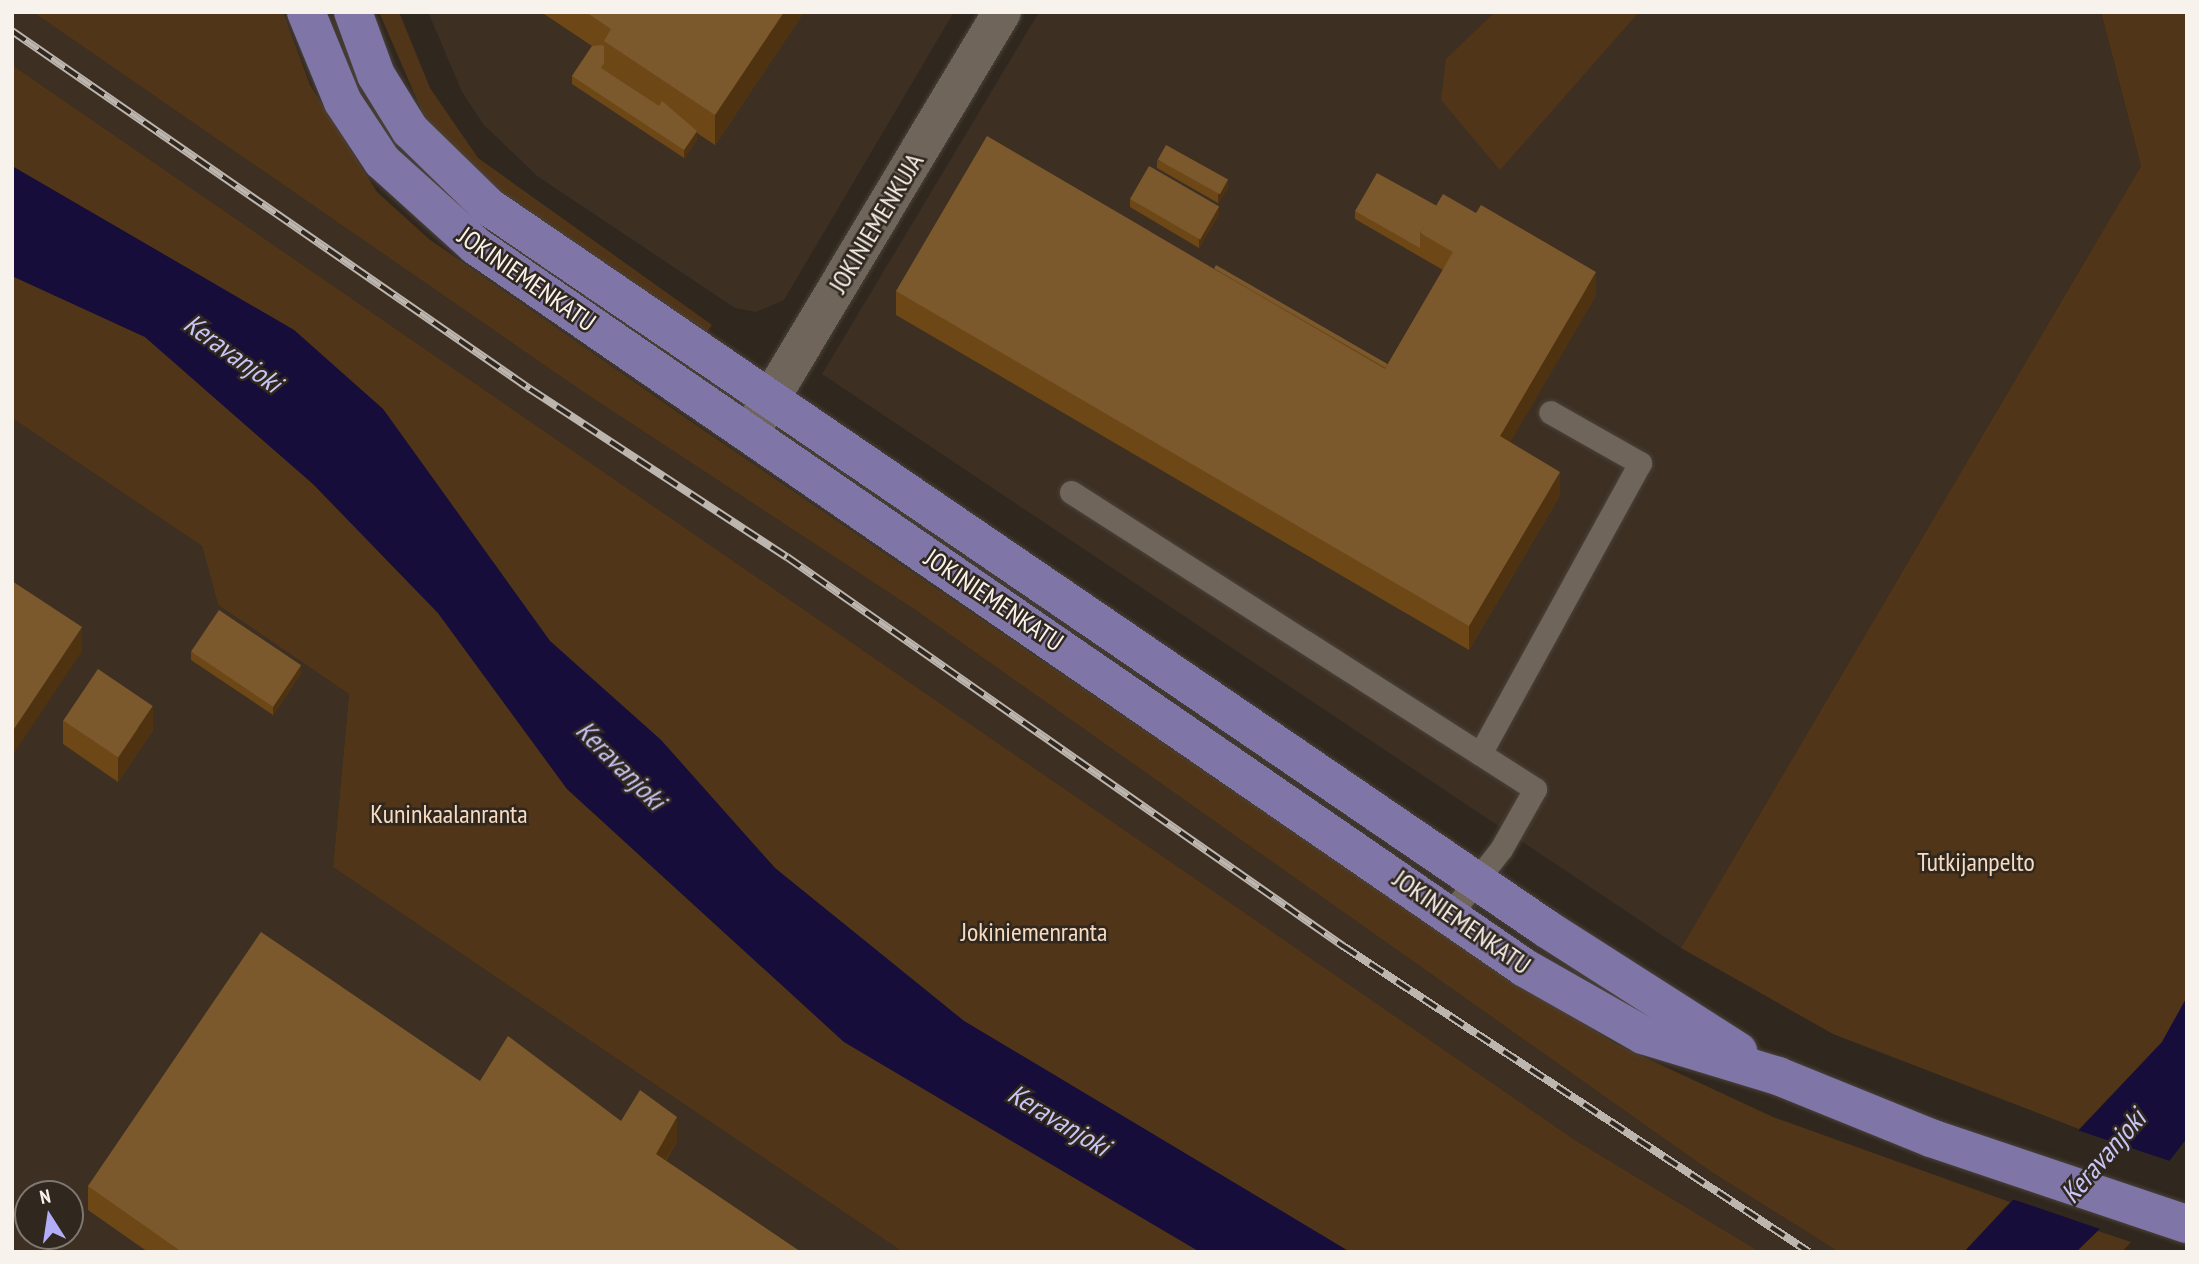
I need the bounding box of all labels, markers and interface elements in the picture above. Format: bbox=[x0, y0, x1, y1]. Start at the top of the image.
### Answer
street label: JOKINIEMENKUJA bbox=[822, 148, 930, 298]
street label: JOKINIEMENKATU bbox=[452, 220, 602, 338]
water label: Keravanjoki bbox=[178, 306, 288, 400]
street label: JOKINIEMENKATU bbox=[919, 542, 1069, 658]
water label: Keravanjoki bbox=[569, 713, 673, 817]
park label: Kuninkaalanranta bbox=[370, 798, 528, 830]
park label: Tutkijanpelto bbox=[1917, 846, 2035, 878]
street label: JOKINIEMENKATU bbox=[1387, 863, 1537, 981]
park label: Jokiniemenranta bbox=[961, 916, 1107, 948]
water label: Keravanjoki bbox=[1002, 1077, 1116, 1163]
water label: Keravanjoki bbox=[2053, 1103, 2153, 1209]
north arrow bbox=[14, 1180, 84, 1250]
text: N bbox=[38, 1184, 53, 1209]

